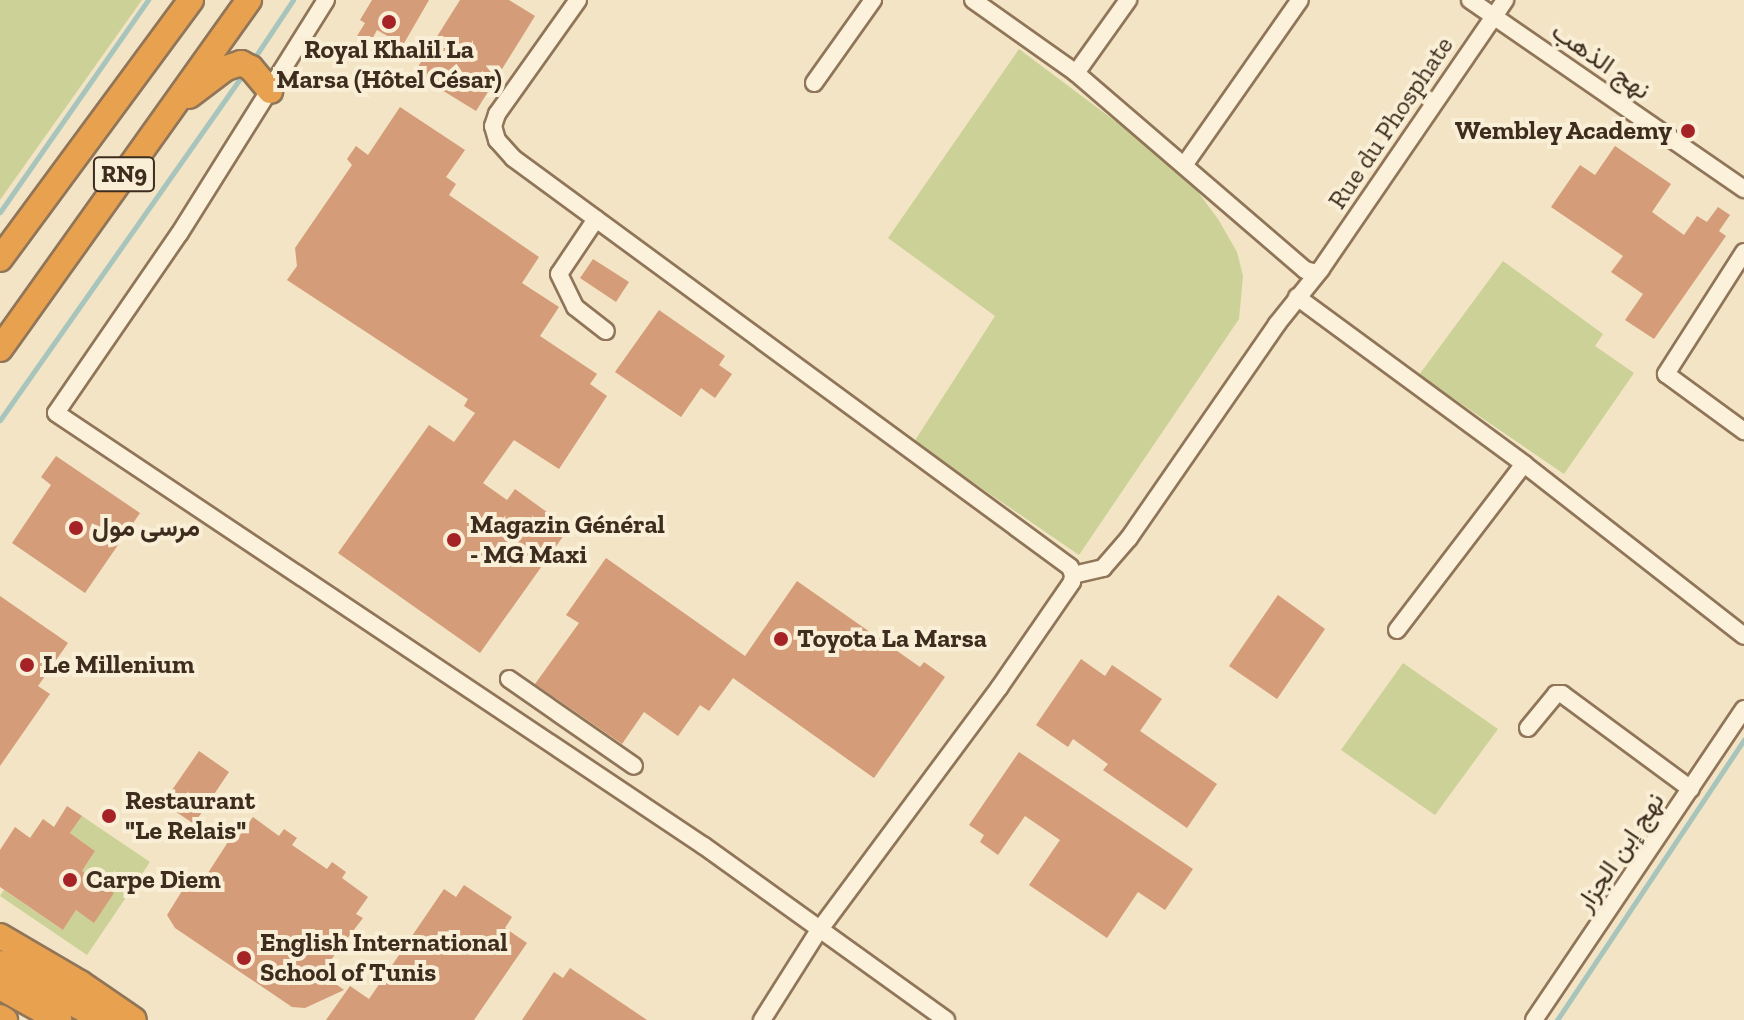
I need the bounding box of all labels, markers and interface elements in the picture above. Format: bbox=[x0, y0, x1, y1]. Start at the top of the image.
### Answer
marker: Royal Khalil La Marsa (Hôtel César) bbox=[380, 13, 398, 31]
street label: نهج الذهب bbox=[1545, 16, 1657, 106]
street label: Rue du Phosphate bbox=[1322, 31, 1460, 215]
place label: Royal Khalil La Marsa (Hôtel César) bbox=[276, 34, 502, 96]
place label: Wembley Academy bbox=[1454, 115, 1672, 147]
marker: Wembley Academy bbox=[1679, 122, 1697, 140]
road number: RN9 bbox=[92, 154, 156, 194]
place label: Magazin Général - MG Maxi bbox=[470, 509, 665, 570]
place label: مرسى مول bbox=[92, 512, 200, 544]
marker: مرسى مول bbox=[67, 519, 85, 537]
marker: Magazin Général - MG Maxi bbox=[445, 531, 463, 549]
place label: Toyota La Marsa bbox=[797, 623, 987, 655]
marker: Toyota La Marsa bbox=[772, 630, 790, 648]
place label: Le Millenium bbox=[43, 649, 194, 681]
marker: Le Millenium bbox=[18, 656, 36, 674]
place label: Restaurant "Le Relais" bbox=[125, 785, 255, 846]
street label: نهج إبن الجزار bbox=[1569, 787, 1671, 917]
marker: Restaurant "Le Relais" bbox=[100, 807, 118, 825]
place label: Carpe Diem bbox=[86, 864, 221, 896]
marker: Carpe Diem bbox=[61, 871, 79, 889]
place label: English International School of Tunis bbox=[260, 927, 508, 988]
marker: English International School of Tunis bbox=[235, 949, 253, 967]

